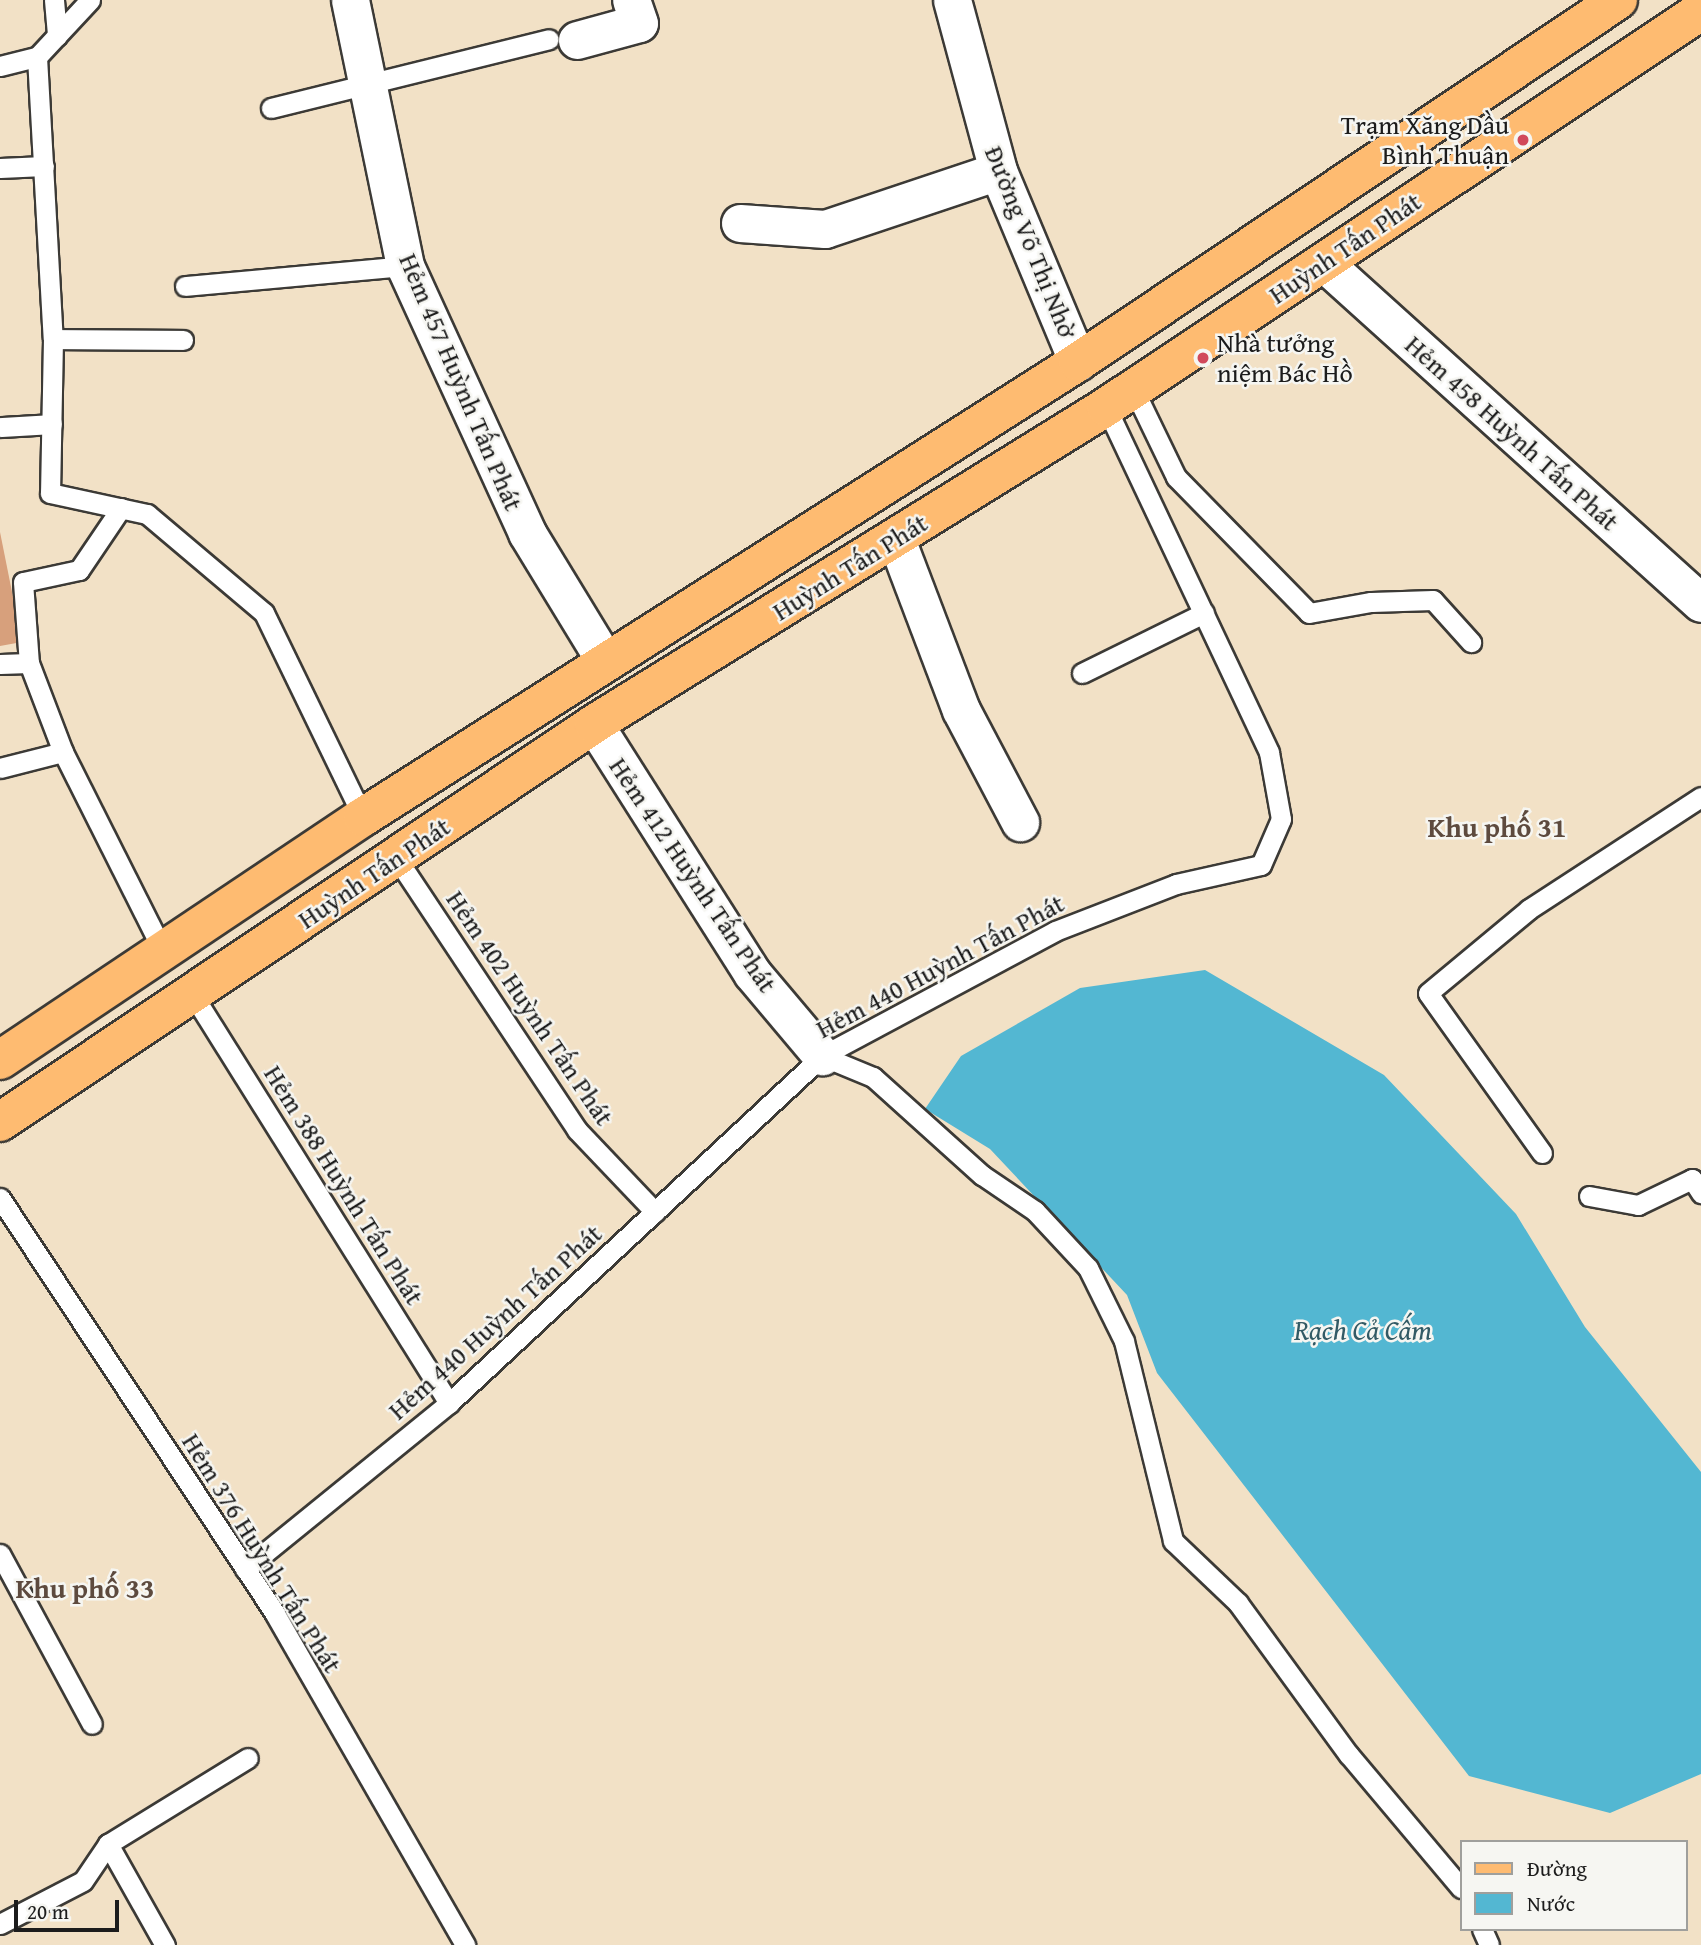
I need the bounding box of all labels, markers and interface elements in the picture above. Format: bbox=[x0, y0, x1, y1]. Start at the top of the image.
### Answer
place label: Trạm Xăng Dầu Bình Thuận bbox=[1341, 109, 1509, 170]
marker: Trạm Xăng Dầu Bình Thuận bbox=[1515, 132, 1531, 148]
street label: Đường Võ Thị Nhờ bbox=[978, 142, 1084, 342]
street label: Huỳnh Tấn Phát bbox=[1263, 186, 1427, 310]
street label: Hẻm 457 Huỳnh Tấn Phát bbox=[393, 249, 529, 515]
place label: Nhà tưởng niệm Bác Hồ bbox=[1217, 327, 1353, 388]
street label: Hẻm 458 Huỳnh Tấn Phát bbox=[1399, 329, 1625, 537]
marker: Nhà tưởng niệm Bác Hồ bbox=[1195, 350, 1211, 366]
street label: Huỳnh Tấn Phát bbox=[767, 507, 933, 627]
street label: Hẻm 412 Huỳnh Tấn Phát bbox=[603, 752, 783, 998]
district label: Khu phố 31 bbox=[1427, 810, 1567, 844]
street label: Huỳnh Tấn Phát bbox=[292, 811, 456, 935]
street label: Hẻm 402 Huỳnh Tấn Phát bbox=[440, 885, 620, 1131]
street label: Hẻm 440 Huỳnh Tấn Phát bbox=[811, 887, 1069, 1045]
street label: Hẻm 388 Huỳnh Tấn Phát bbox=[258, 1060, 430, 1310]
street label: Hẻm 440 Huỳnh Tấn Phát bbox=[382, 1218, 608, 1426]
water label: Rạch Cả Cấm bbox=[1294, 1313, 1432, 1347]
street label: Hẻm 376 Huỳnh Tấn Phát bbox=[176, 1428, 348, 1678]
district label: Khu phố 33 bbox=[15, 1571, 155, 1605]
legend bbox=[1460, 1840, 1687, 1931]
text: Đường bbox=[1527, 1853, 1587, 1884]
scale bar bbox=[18, 1885, 122, 1929]
text: Nước bbox=[1527, 1888, 1575, 1919]
text: 20 m bbox=[27, 1896, 69, 1927]

